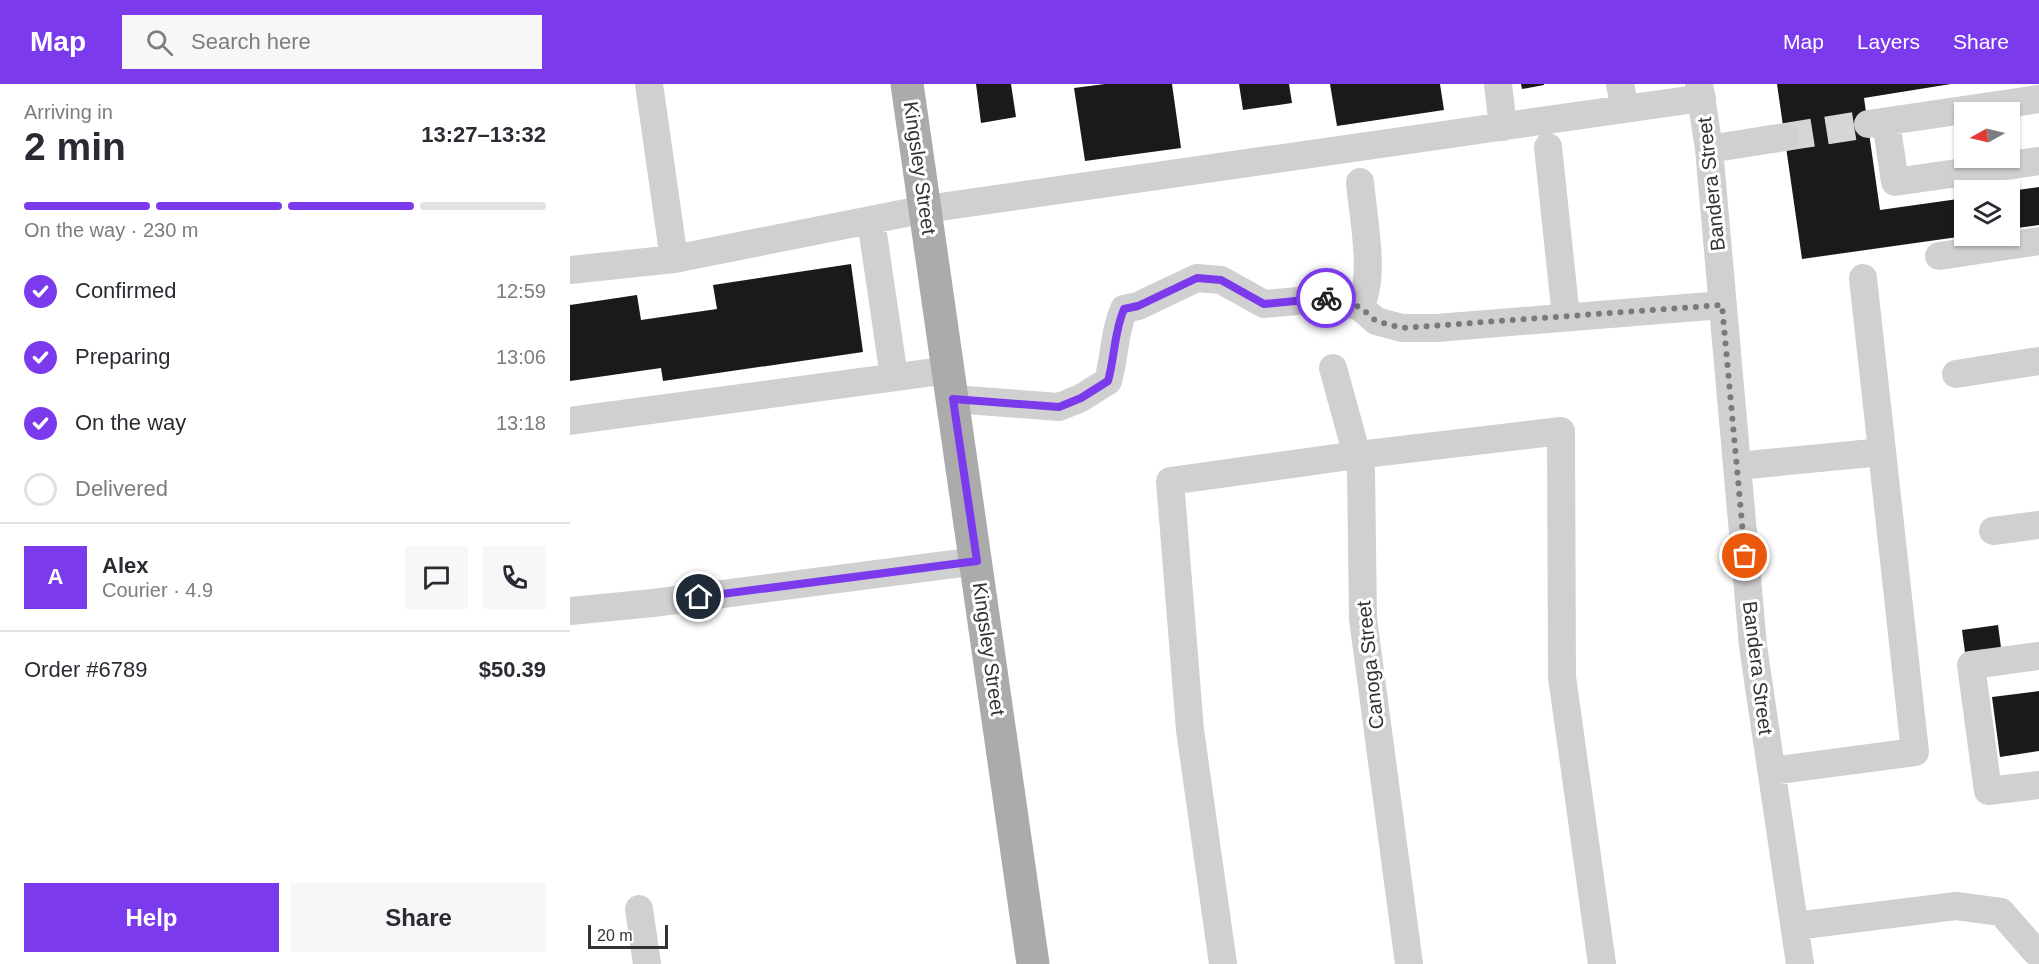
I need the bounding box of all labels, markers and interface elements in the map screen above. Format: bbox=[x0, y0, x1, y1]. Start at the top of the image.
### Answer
search box bbox=[122, 15, 542, 69]
text: Map bbox=[30, 26, 86, 57]
icon: search bbox=[143, 26, 176, 59]
text: Search here bbox=[191, 29, 311, 54]
text: Map bbox=[1783, 30, 1824, 53]
text: Layers bbox=[1857, 30, 1920, 53]
text: Share bbox=[1953, 30, 2009, 53]
street label: Kingsley Street bbox=[900, 100, 940, 237]
text: Arriving in bbox=[24, 101, 113, 123]
north arrow bbox=[1954, 102, 2020, 168]
map controls bbox=[1954, 102, 2020, 246]
street label: Bandera Street bbox=[1693, 116, 1729, 252]
text: 13:27–13:32 bbox=[421, 122, 546, 147]
text: 2 min bbox=[24, 125, 126, 168]
button: layers bbox=[1954, 180, 2020, 246]
text: On the way · 230 m bbox=[24, 219, 199, 241]
courier bbox=[1296, 268, 1356, 328]
icon: check bbox=[24, 275, 57, 308]
text: Confirmed bbox=[75, 278, 176, 303]
text: 12:59 bbox=[496, 280, 546, 302]
icon: bike bbox=[1310, 282, 1343, 315]
icon: check bbox=[24, 341, 57, 374]
text: Preparing bbox=[75, 344, 170, 369]
text: 13:06 bbox=[496, 346, 546, 368]
icon: check bbox=[24, 407, 57, 440]
text: On the way bbox=[75, 410, 186, 435]
text: 13:18 bbox=[496, 412, 546, 434]
text: Delivered bbox=[75, 476, 168, 501]
pin bbox=[1719, 530, 1770, 581]
icon: bag bbox=[1728, 539, 1761, 572]
button: chat bbox=[405, 546, 468, 609]
button: phone bbox=[483, 546, 546, 609]
text: Alex bbox=[102, 553, 148, 578]
text: A bbox=[48, 564, 63, 589]
pin bbox=[673, 571, 724, 622]
text: Courier · 4.9 bbox=[102, 579, 213, 601]
icon: home bbox=[682, 580, 715, 613]
street label: Kingsley Street bbox=[969, 581, 1009, 718]
street label: Canoga Street bbox=[1352, 599, 1388, 730]
street label: Bandera Street bbox=[1739, 600, 1777, 737]
text: Order #6789 bbox=[24, 657, 148, 682]
text: $50.39 bbox=[479, 657, 546, 682]
button: Help bbox=[24, 883, 279, 952]
button: Share bbox=[291, 883, 546, 952]
scale bar bbox=[588, 922, 668, 950]
text: 20 m bbox=[597, 927, 633, 944]

